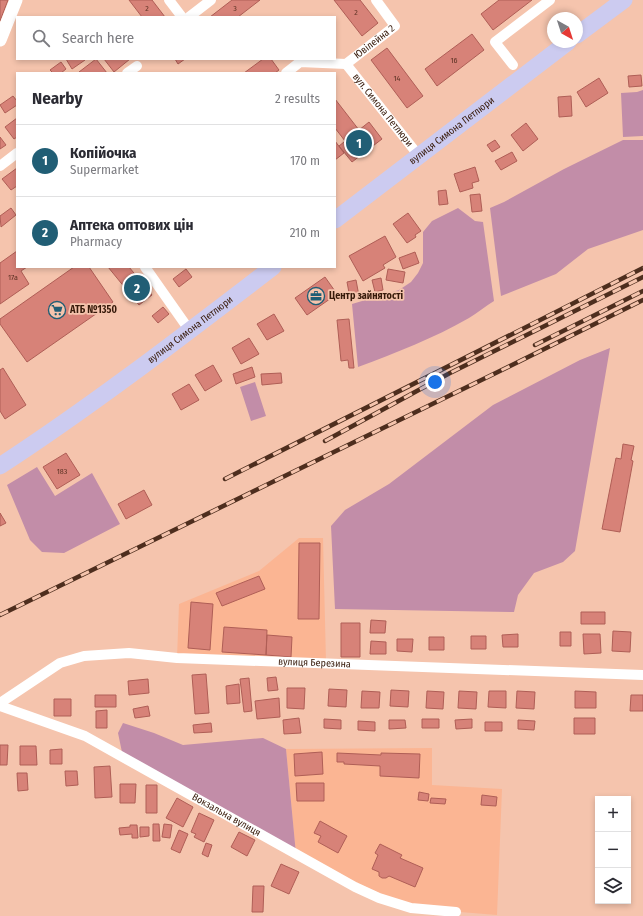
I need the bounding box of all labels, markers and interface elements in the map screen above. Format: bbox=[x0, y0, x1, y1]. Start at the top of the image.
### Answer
house number: 2 bbox=[145, 4, 149, 13]
house number: 3 bbox=[233, 4, 237, 13]
house number: 2 bbox=[354, 8, 358, 17]
north arrow bbox=[547, 12, 583, 48]
search box bbox=[16, 16, 336, 60]
street label: Ювілейна 2 bbox=[352, 22, 398, 61]
icon: search bbox=[30, 27, 52, 49]
text: Search here bbox=[62, 29, 134, 47]
house number: 16 bbox=[450, 56, 458, 65]
street label: вул. Симона Петлюри bbox=[350, 71, 415, 149]
house number: 14 bbox=[394, 74, 401, 83]
text: Nearby bbox=[32, 88, 83, 109]
text: 2 results bbox=[275, 91, 320, 106]
street label: вулиця Симона Петлюри bbox=[407, 94, 497, 167]
pin: 1 bbox=[346, 128, 372, 158]
text: Копійочка bbox=[70, 144, 136, 162]
text: 1 bbox=[42, 153, 48, 168]
text: 170 m bbox=[290, 153, 320, 168]
text: Supermarket bbox=[70, 162, 139, 177]
text: Аптека оптових цін bbox=[70, 216, 193, 234]
text: 2 bbox=[42, 225, 48, 240]
text: 210 m bbox=[290, 225, 320, 240]
text: Pharmacy bbox=[70, 234, 122, 249]
house number: 17а bbox=[8, 273, 18, 282]
pin: 2 bbox=[124, 273, 150, 303]
office icon: Центр зайнятості bbox=[306, 286, 326, 306]
place label: Центр зайнятості bbox=[329, 290, 404, 302]
street label: вулиця Симона Петлюри bbox=[145, 294, 235, 366]
supermarket icon: АТБ №1350 bbox=[47, 300, 67, 320]
place label: АТБ №1350 bbox=[69, 304, 117, 316]
your location bbox=[425, 372, 445, 392]
house number: 183 bbox=[57, 467, 68, 476]
street label: вулиця Березина bbox=[278, 656, 351, 670]
street label: Вокзальна вулиця bbox=[190, 791, 263, 839]
map controls bbox=[595, 796, 631, 904]
button: + bbox=[595, 796, 631, 832]
button: − bbox=[595, 832, 631, 868]
button: layers bbox=[595, 868, 631, 904]

